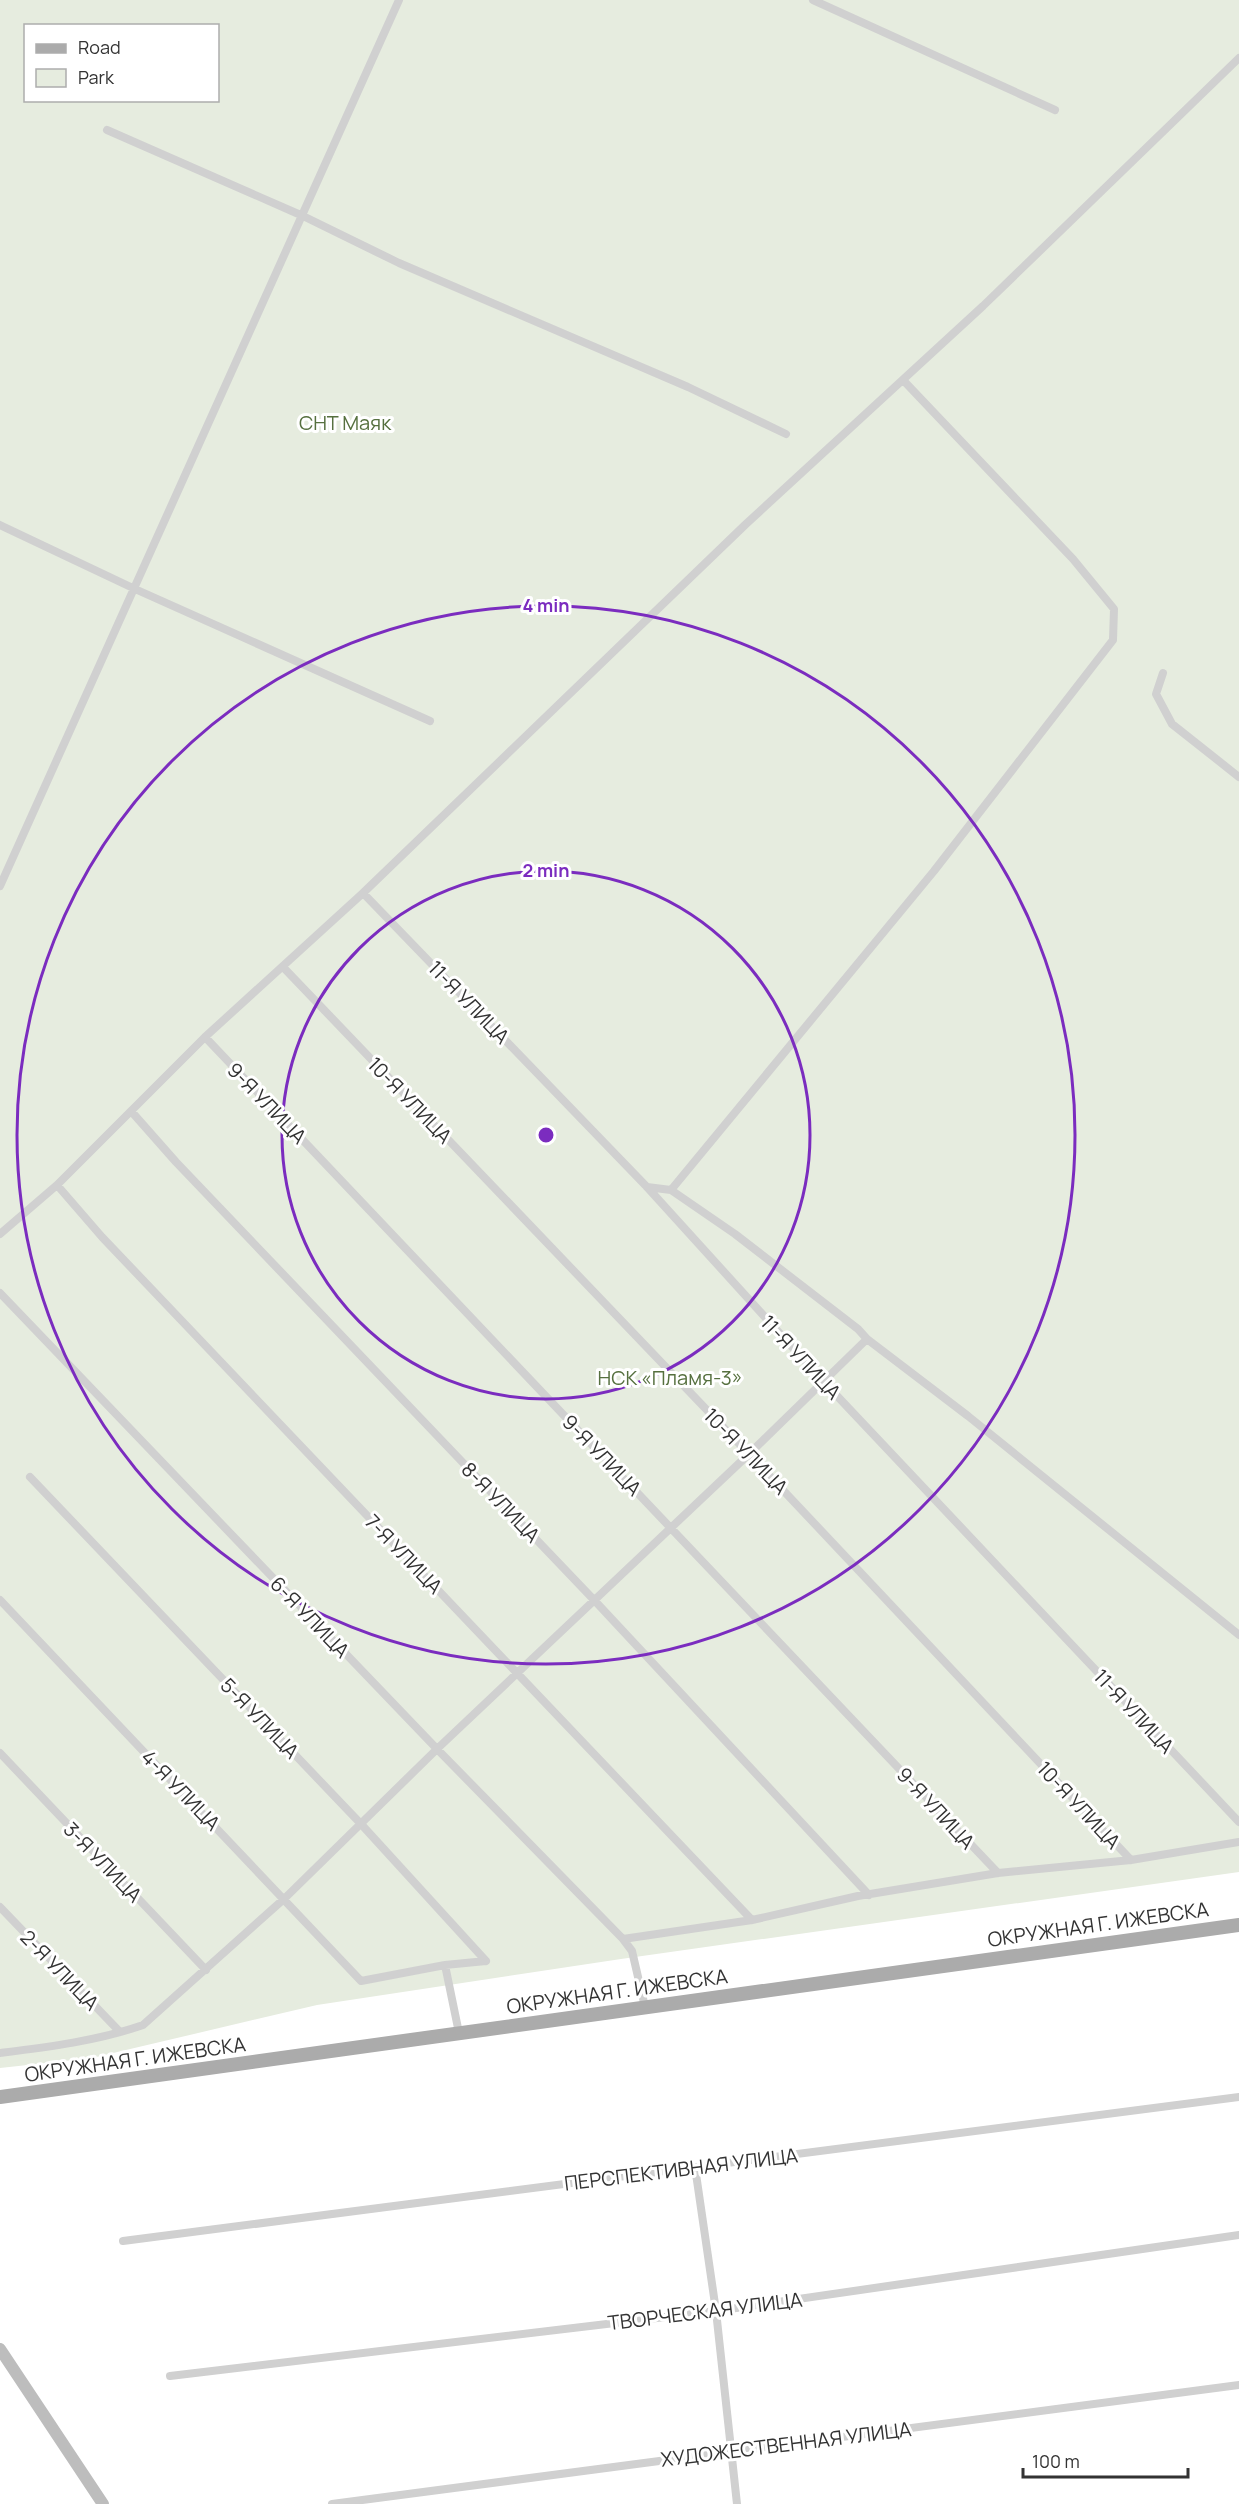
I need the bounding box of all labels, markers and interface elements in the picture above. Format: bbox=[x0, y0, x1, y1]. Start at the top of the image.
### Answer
legend bbox=[24, 24, 219, 102]
text: Road bbox=[78, 35, 121, 59]
text: Park bbox=[78, 65, 115, 89]
park label: СНТ Маяк bbox=[299, 409, 392, 436]
text: 4 min bbox=[522, 593, 570, 617]
text: 2 min bbox=[523, 858, 569, 882]
street label: 11-Я УЛИЦА bbox=[422, 954, 516, 1050]
street label: 10-Я УЛИЦА bbox=[362, 1051, 458, 1149]
street label: 9-Я УЛИЦА bbox=[221, 1057, 313, 1150]
centre of rings bbox=[536, 1125, 556, 1145]
street label: 11-Я УЛИЦА bbox=[755, 1309, 847, 1405]
park label: НСК «Пламя-3» bbox=[598, 1364, 742, 1391]
street label: 10-Я УЛИЦА bbox=[698, 1402, 794, 1500]
street label: 9-Я УЛИЦА bbox=[556, 1409, 648, 1502]
street label: 8-Я УЛИЦА bbox=[456, 1456, 546, 1548]
street label: 7-Я УЛИЦА bbox=[359, 1508, 449, 1600]
street label: 6-Я УЛИЦА bbox=[264, 1571, 356, 1664]
street label: 11-Я УЛИЦА bbox=[1088, 1663, 1180, 1759]
street label: 5-Я УЛИЦА bbox=[215, 1672, 305, 1764]
street label: 4-Я УЛИЦА bbox=[136, 1744, 227, 1836]
street label: 10-Я УЛИЦА bbox=[1031, 1755, 1127, 1855]
street label: 9-Я УЛИЦА bbox=[891, 1761, 981, 1855]
street label: 3-Я УЛИЦА bbox=[58, 1816, 148, 1908]
street label: ОКРУЖНАЯ Г. ИЖЕВСКА bbox=[986, 1895, 1211, 1953]
street label: 2-Я УЛИЦА bbox=[15, 1924, 105, 2016]
street label: ОКРУЖНАЯ Г. ИЖЕВСКА bbox=[505, 1962, 730, 2020]
street label: ОКРУЖНАЯ Г. ИЖЕВСКА bbox=[23, 2030, 248, 2088]
street label: ПЕРСПЕКТИВНАЯ УЛИЦА bbox=[563, 2141, 800, 2197]
street label: ТВОРЧЕСКАЯ УЛИЦА bbox=[606, 2286, 804, 2336]
street label: ХУДОЖЕСТВЕННАЯ УЛИЦА bbox=[659, 2415, 913, 2473]
scale bar bbox=[1023, 2441, 1188, 2479]
text: 100 m bbox=[1032, 2449, 1080, 2473]

